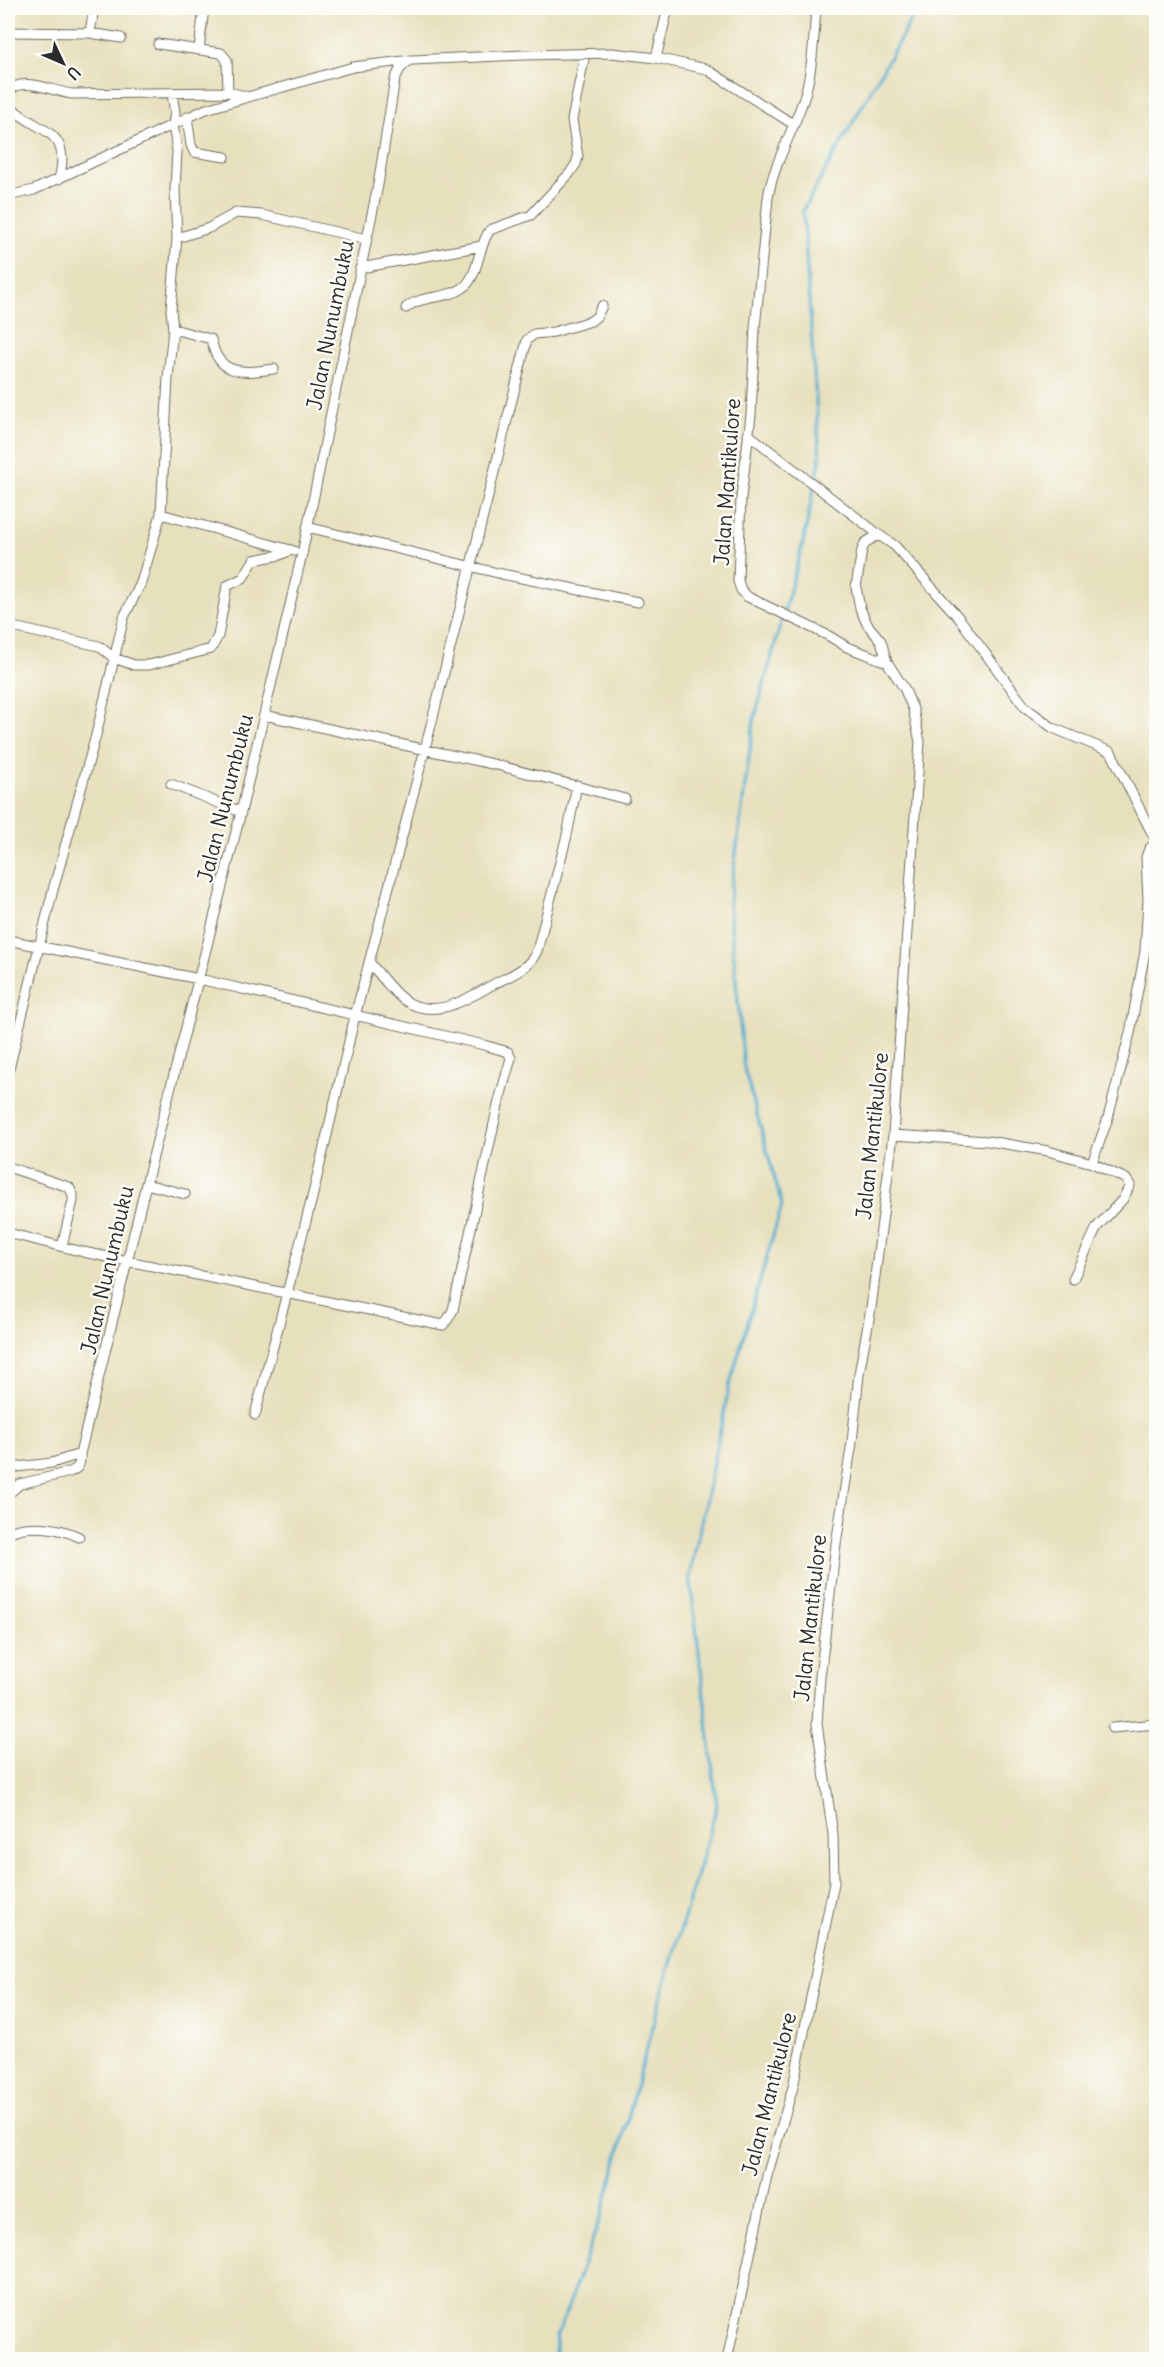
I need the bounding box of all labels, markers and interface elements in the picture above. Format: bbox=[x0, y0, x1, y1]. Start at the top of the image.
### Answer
north arrow bbox=[33, 33, 93, 93]
text: U bbox=[63, 63, 85, 84]
street label: Jalan Nunumbuku bbox=[300, 238, 360, 412]
street label: Jalan Mantikulore bbox=[708, 397, 746, 567]
street label: Jalan Nunumbuku bbox=[191, 711, 259, 885]
street label: Jalan Mantikulore bbox=[850, 1051, 894, 1221]
street label: Jalan Nunumbuku bbox=[74, 1183, 140, 1357]
street label: Jalan Mantikulore bbox=[788, 1533, 832, 1703]
street label: Jalan Mantikulore bbox=[736, 2009, 802, 2179]

